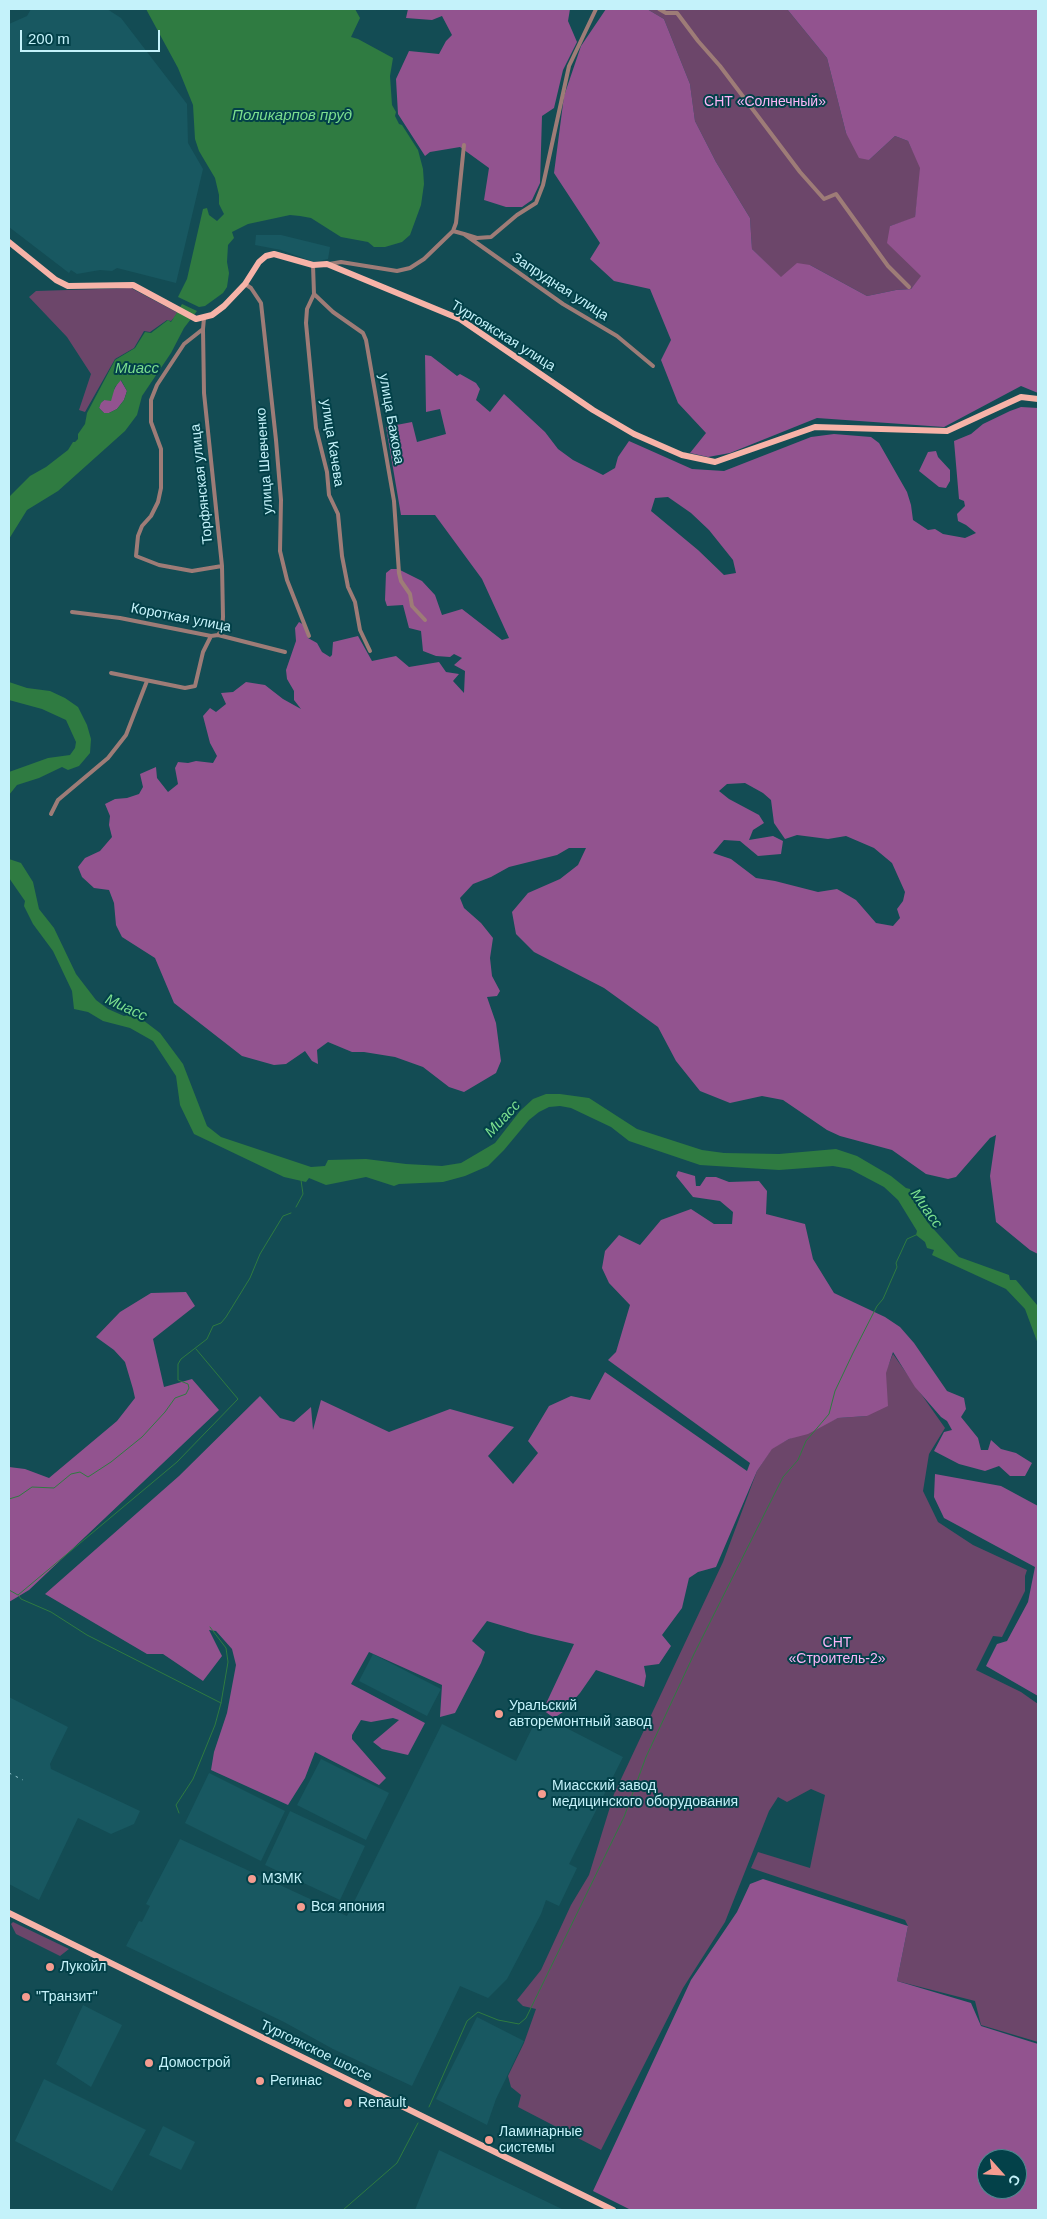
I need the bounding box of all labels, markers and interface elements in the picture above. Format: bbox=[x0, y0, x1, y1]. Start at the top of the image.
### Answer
scale bar bbox=[22, 20, 162, 52]
text: 200 m bbox=[28, 30, 70, 47]
park label: СНТ «Солнечный» bbox=[704, 94, 826, 110]
water label: Поликарпов пруд bbox=[232, 107, 352, 125]
street label: Запрудная улица bbox=[509, 250, 611, 324]
street label: Тургоякская улица bbox=[448, 297, 558, 375]
water label: Миасс bbox=[115, 360, 159, 378]
street label: улица Бажова bbox=[375, 372, 407, 466]
street label: улица Качева bbox=[317, 398, 347, 488]
street label: улица Шевченко bbox=[253, 407, 277, 515]
street label: Торфянская улица bbox=[187, 423, 217, 545]
street label: Короткая улица bbox=[129, 600, 233, 636]
water label: Миасс bbox=[102, 991, 150, 1025]
water label: Миасс bbox=[481, 1097, 525, 1141]
water label: Миасс bbox=[906, 1186, 946, 1232]
park label: СНТ «Строитель-2» bbox=[789, 1635, 885, 1668]
place label: Уральский авторемонтный завод bbox=[509, 1698, 652, 1730]
marker: Уральский авторемонтный завод bbox=[493, 1708, 505, 1720]
place label: Миасский завод медицинского оборудования bbox=[552, 1778, 738, 1810]
marker: Миасский завод медицинского оборудования bbox=[536, 1788, 548, 1800]
place label: МЗМК bbox=[262, 1871, 302, 1887]
marker: МЗМК bbox=[246, 1873, 258, 1885]
place label: Вся япония bbox=[311, 1899, 385, 1915]
marker: Вся япония bbox=[295, 1901, 307, 1913]
place label: Лукойл bbox=[60, 1959, 106, 1975]
marker: Лукойл bbox=[44, 1961, 56, 1973]
place label: "Транзит" bbox=[36, 1989, 98, 2005]
marker: "Транзит" bbox=[20, 1991, 32, 2003]
street label: Тургоякское шоссе bbox=[257, 2017, 375, 2085]
place label: Домострой bbox=[159, 2055, 231, 2071]
marker: Домострой bbox=[143, 2057, 155, 2069]
place label: Регинас bbox=[270, 2073, 322, 2089]
marker: Регинас bbox=[254, 2075, 266, 2087]
place label: Renault bbox=[358, 2095, 406, 2111]
marker: Renault bbox=[342, 2097, 354, 2109]
place label: Ламинарные системы bbox=[499, 2124, 582, 2156]
marker: Ламинарные системы bbox=[483, 2134, 495, 2146]
north arrow bbox=[977, 2149, 1027, 2199]
text: С bbox=[1005, 2172, 1024, 2188]

